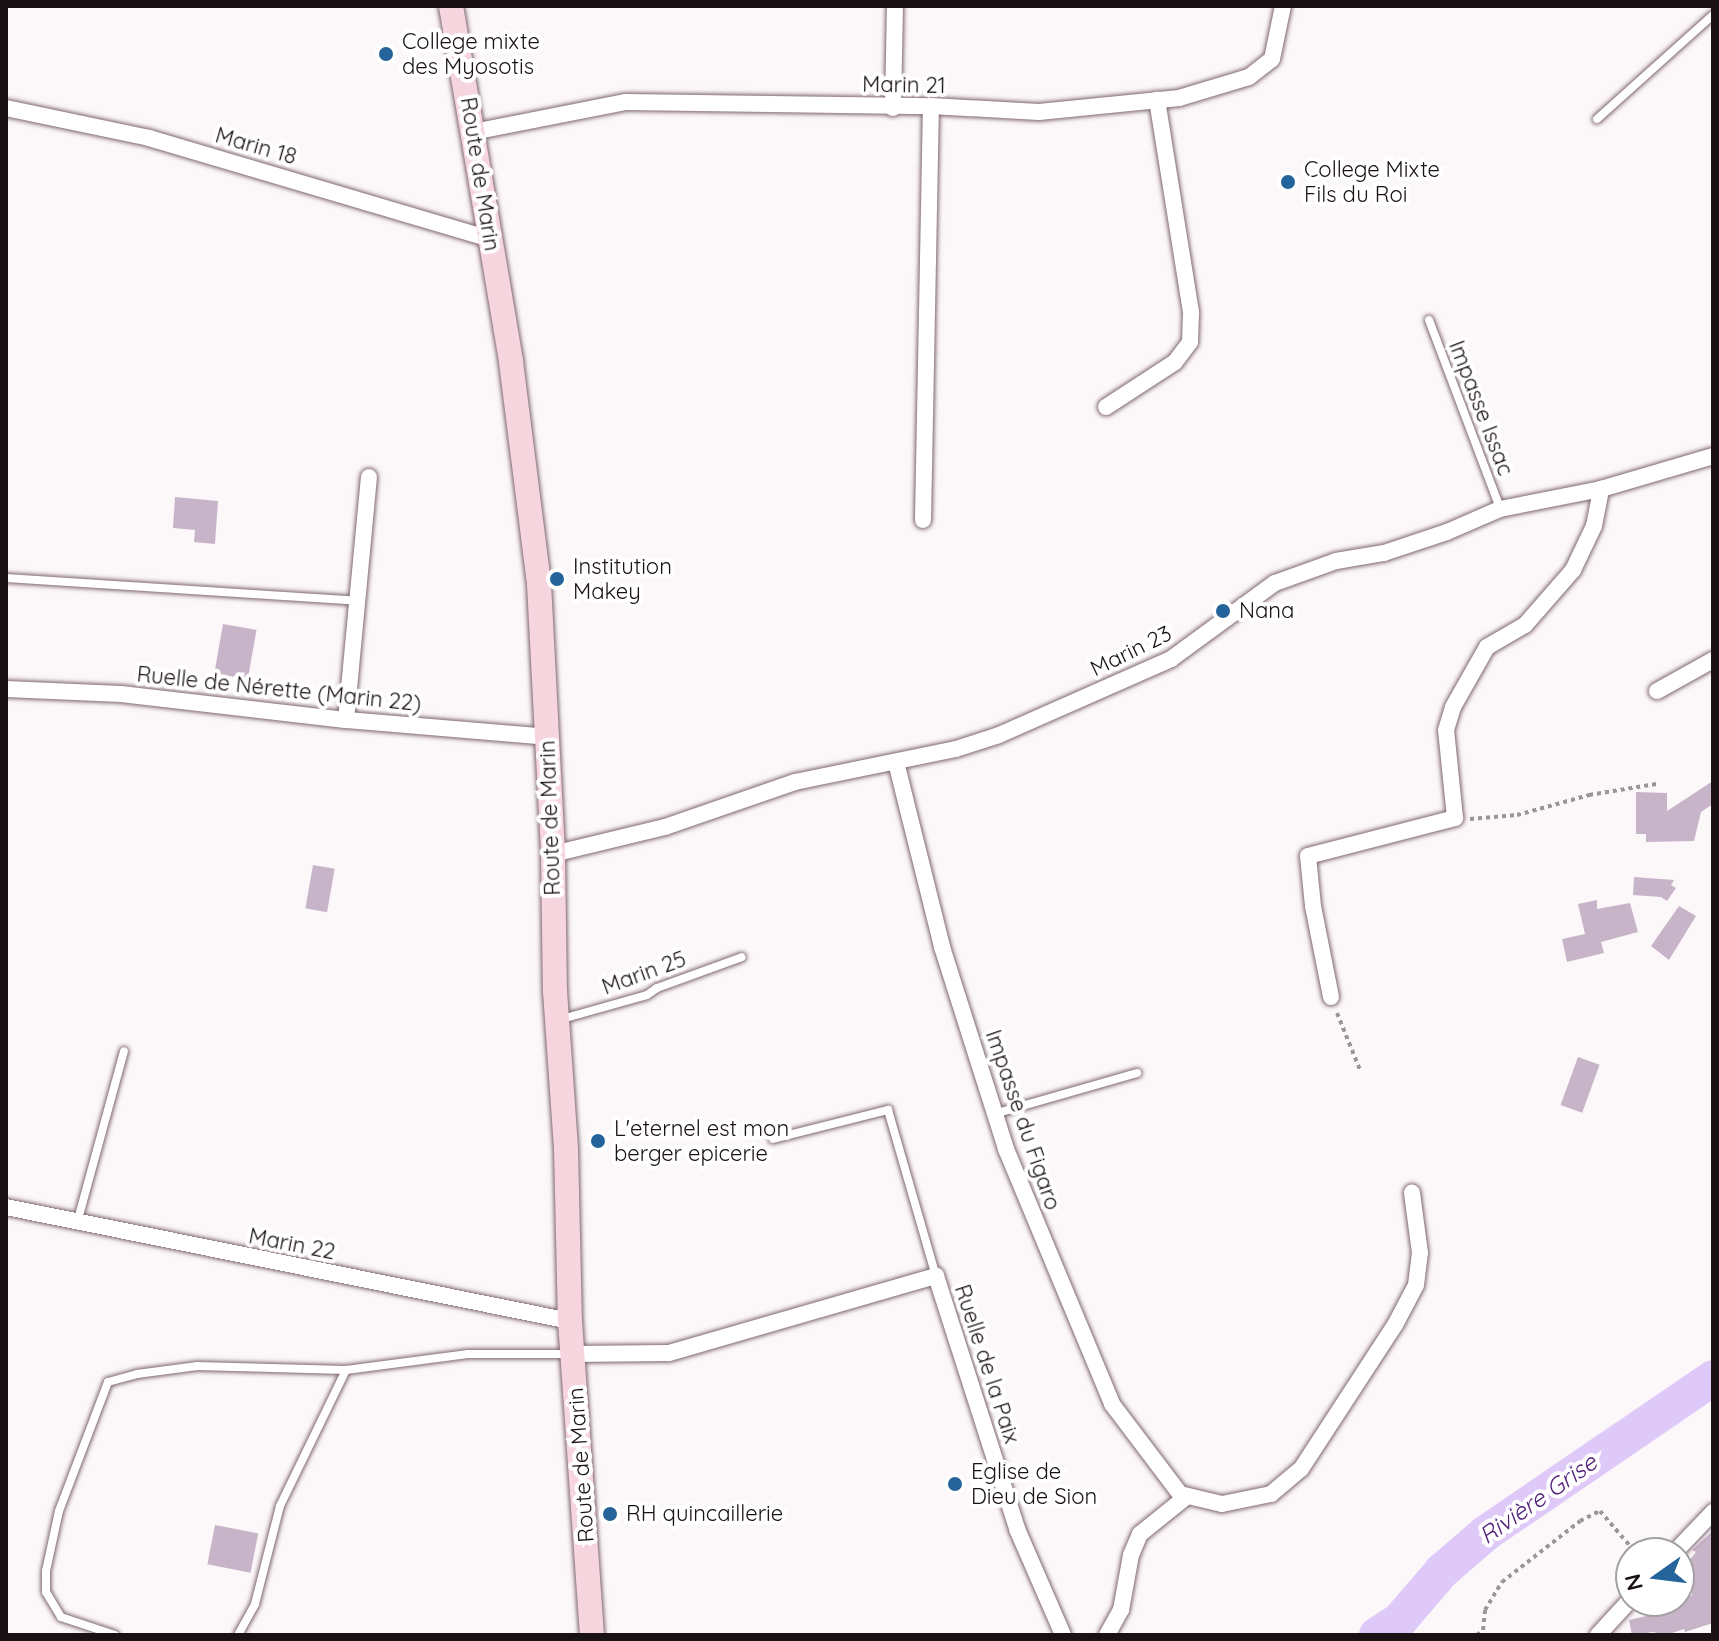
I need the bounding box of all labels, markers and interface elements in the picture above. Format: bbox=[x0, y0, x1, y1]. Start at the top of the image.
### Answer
place label: College mixte des Myosotis bbox=[402, 28, 540, 80]
marker: College mixte des Myosotis bbox=[377, 45, 395, 63]
street label: Marin 21 bbox=[862, 71, 946, 99]
street label: Route de Marin bbox=[455, 95, 505, 253]
street label: Marin 18 bbox=[212, 122, 300, 170]
place label: College Mixte Fils du Roi bbox=[1304, 156, 1440, 208]
marker: College Mixte Fils du Roi bbox=[1279, 173, 1297, 191]
street label: Impasse Issac bbox=[1443, 337, 1519, 479]
place label: Institution Makey bbox=[573, 553, 672, 604]
marker: Institution Makey bbox=[548, 570, 566, 588]
place label: Nana bbox=[1239, 598, 1294, 624]
marker: Nana bbox=[1214, 602, 1232, 620]
street label: Marin 23 bbox=[1086, 620, 1176, 682]
street label: Ruelle de Nérette (Marin 22) bbox=[135, 661, 423, 717]
street label: Route de Marin bbox=[534, 740, 566, 896]
street label: Marin 25 bbox=[598, 946, 690, 1000]
street label: Impasse du Figaro bbox=[980, 1026, 1066, 1214]
place label: L'eternel est mon berger epicerie bbox=[614, 1115, 789, 1166]
marker: L'eternel est mon berger epicerie bbox=[589, 1132, 607, 1150]
street label: Marin 22 bbox=[246, 1223, 338, 1265]
street label: Ruelle de la Paix bbox=[949, 1281, 1025, 1447]
street label: Route de Marin bbox=[562, 1387, 600, 1543]
water label: Rivière Grise bbox=[1474, 1448, 1602, 1550]
place label: Eglise de Dieu de Sion bbox=[971, 1458, 1097, 1510]
marker: Eglise de Dieu de Sion bbox=[946, 1475, 964, 1493]
place label: RH quincaillerie bbox=[626, 1501, 783, 1527]
marker: RH quincaillerie bbox=[601, 1505, 619, 1523]
north arrow bbox=[1615, 1537, 1695, 1617]
text: N bbox=[1618, 1571, 1649, 1594]

